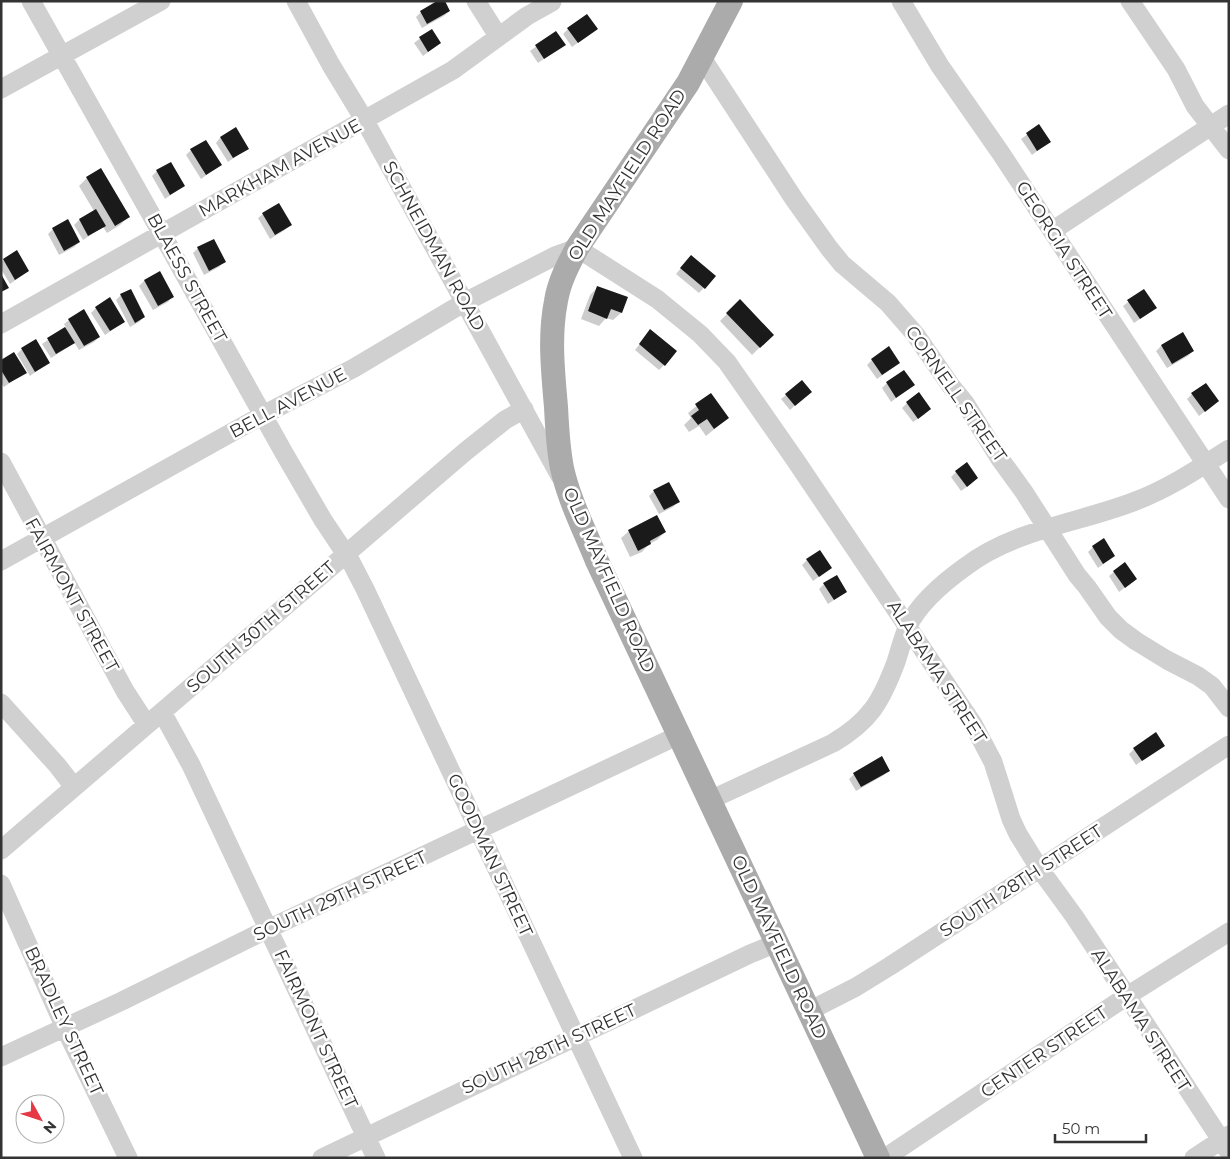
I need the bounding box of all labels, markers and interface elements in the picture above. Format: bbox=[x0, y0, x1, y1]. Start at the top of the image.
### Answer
street label: OLD MAYFIELD ROAD bbox=[563, 85, 691, 265]
street label: MARKHAM AVENUE bbox=[195, 114, 365, 222]
street label: SCHNEIDMAN ROAD bbox=[378, 157, 490, 335]
street label: GEORGIA STREET bbox=[1011, 177, 1117, 324]
street label: BLAESS STREET bbox=[142, 209, 232, 347]
street label: CORNELL STREET bbox=[901, 322, 1012, 467]
street label: BELL AVENUE bbox=[226, 363, 350, 443]
street label: OLD MAYFIELD ROAD bbox=[558, 484, 660, 676]
street label: FAIRMONT STREET bbox=[20, 514, 124, 676]
street label: SOUTH 30TH STREET bbox=[182, 556, 340, 698]
street label: ALABAMA STREET bbox=[882, 596, 992, 748]
street label: GOODMAN STREET bbox=[443, 770, 538, 940]
street label: SOUTH 28TH STREET bbox=[935, 820, 1107, 942]
street label: SOUTH 29TH STREET bbox=[250, 846, 431, 946]
street label: OLD MAYFIELD ROAD bbox=[727, 852, 831, 1042]
street label: BRADLEY STREET bbox=[20, 943, 108, 1099]
street label: ALABAMA STREET bbox=[1086, 944, 1196, 1096]
street label: FAIRMONT STREET bbox=[270, 946, 363, 1113]
street label: SOUTH 28TH STREET bbox=[458, 999, 640, 1099]
street label: CENTER STREET bbox=[976, 1001, 1112, 1103]
north arrow bbox=[15, 1094, 65, 1144]
scale bar bbox=[1055, 1112, 1146, 1144]
text: N bbox=[39, 1117, 60, 1137]
text: 50 m bbox=[1062, 1119, 1100, 1138]

